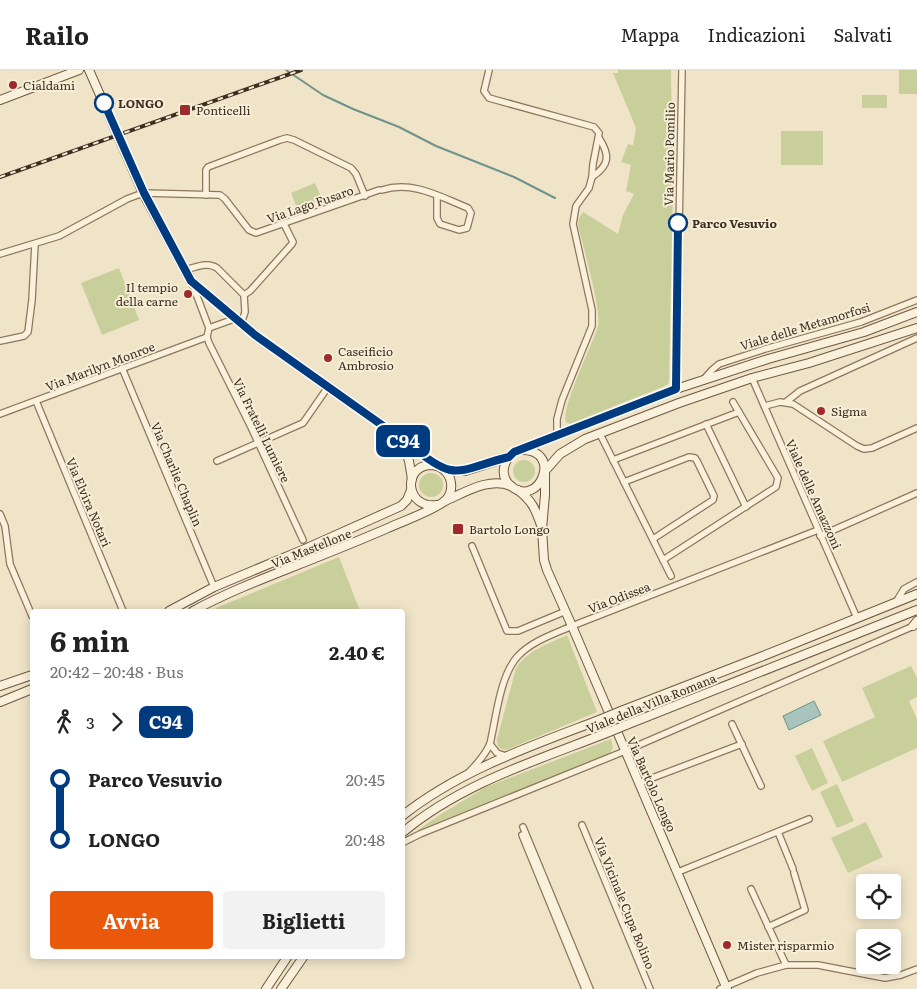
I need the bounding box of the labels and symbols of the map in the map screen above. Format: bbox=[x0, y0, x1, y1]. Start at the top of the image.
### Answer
place label: Cialdami bbox=[23, 76, 75, 94]
marker: Cialdami bbox=[7, 79, 19, 91]
marker: LONGO bbox=[94, 93, 114, 113]
place label: LONGO bbox=[118, 94, 163, 112]
place label: Ponticelli bbox=[196, 101, 251, 119]
street label: Via Mario Pomilio bbox=[659, 102, 679, 206]
marker: Ponticelli bbox=[178, 103, 192, 117]
street label: Via Lago Fusaro bbox=[264, 181, 356, 227]
marker: Parco Vesuvio bbox=[668, 213, 688, 233]
place label: Parco Vesuvio bbox=[692, 214, 777, 232]
place label: Il tempio della carne bbox=[116, 278, 178, 310]
marker: Il tempio della carne bbox=[182, 288, 194, 300]
street label: Viale delle Metamorfosi bbox=[738, 298, 872, 354]
street label: Via Marilyn Monroe bbox=[43, 337, 157, 395]
place label: Caseificio Ambrosio bbox=[338, 342, 394, 374]
marker: Caseificio Ambrosio bbox=[322, 352, 334, 364]
street label: Via Fratelli Lumiere bbox=[229, 375, 295, 485]
place label: Sigma bbox=[831, 402, 868, 420]
marker: Sigma bbox=[815, 405, 827, 417]
street label: Via Charlie Chaplin bbox=[147, 419, 207, 529]
line badge: C94 bbox=[374, 425, 432, 457]
street label: Viale delle Amazzoni bbox=[782, 436, 846, 552]
street label: Via Elvira Notari bbox=[62, 455, 116, 549]
place label: Bartolo Longo bbox=[469, 520, 550, 538]
marker: Bartolo Longo bbox=[451, 522, 465, 536]
street label: Via Mastellone bbox=[268, 524, 354, 572]
street label: Via Odissea bbox=[585, 577, 653, 617]
street label: Viale della Villa Romana bbox=[583, 668, 719, 737]
street label: Via Bartolo Longo bbox=[623, 734, 681, 834]
street label: Via Vicinale Cupa Bolino bbox=[590, 834, 660, 972]
place label: Mister risparmio bbox=[737, 936, 834, 954]
marker: Mister risparmio bbox=[721, 939, 733, 951]

